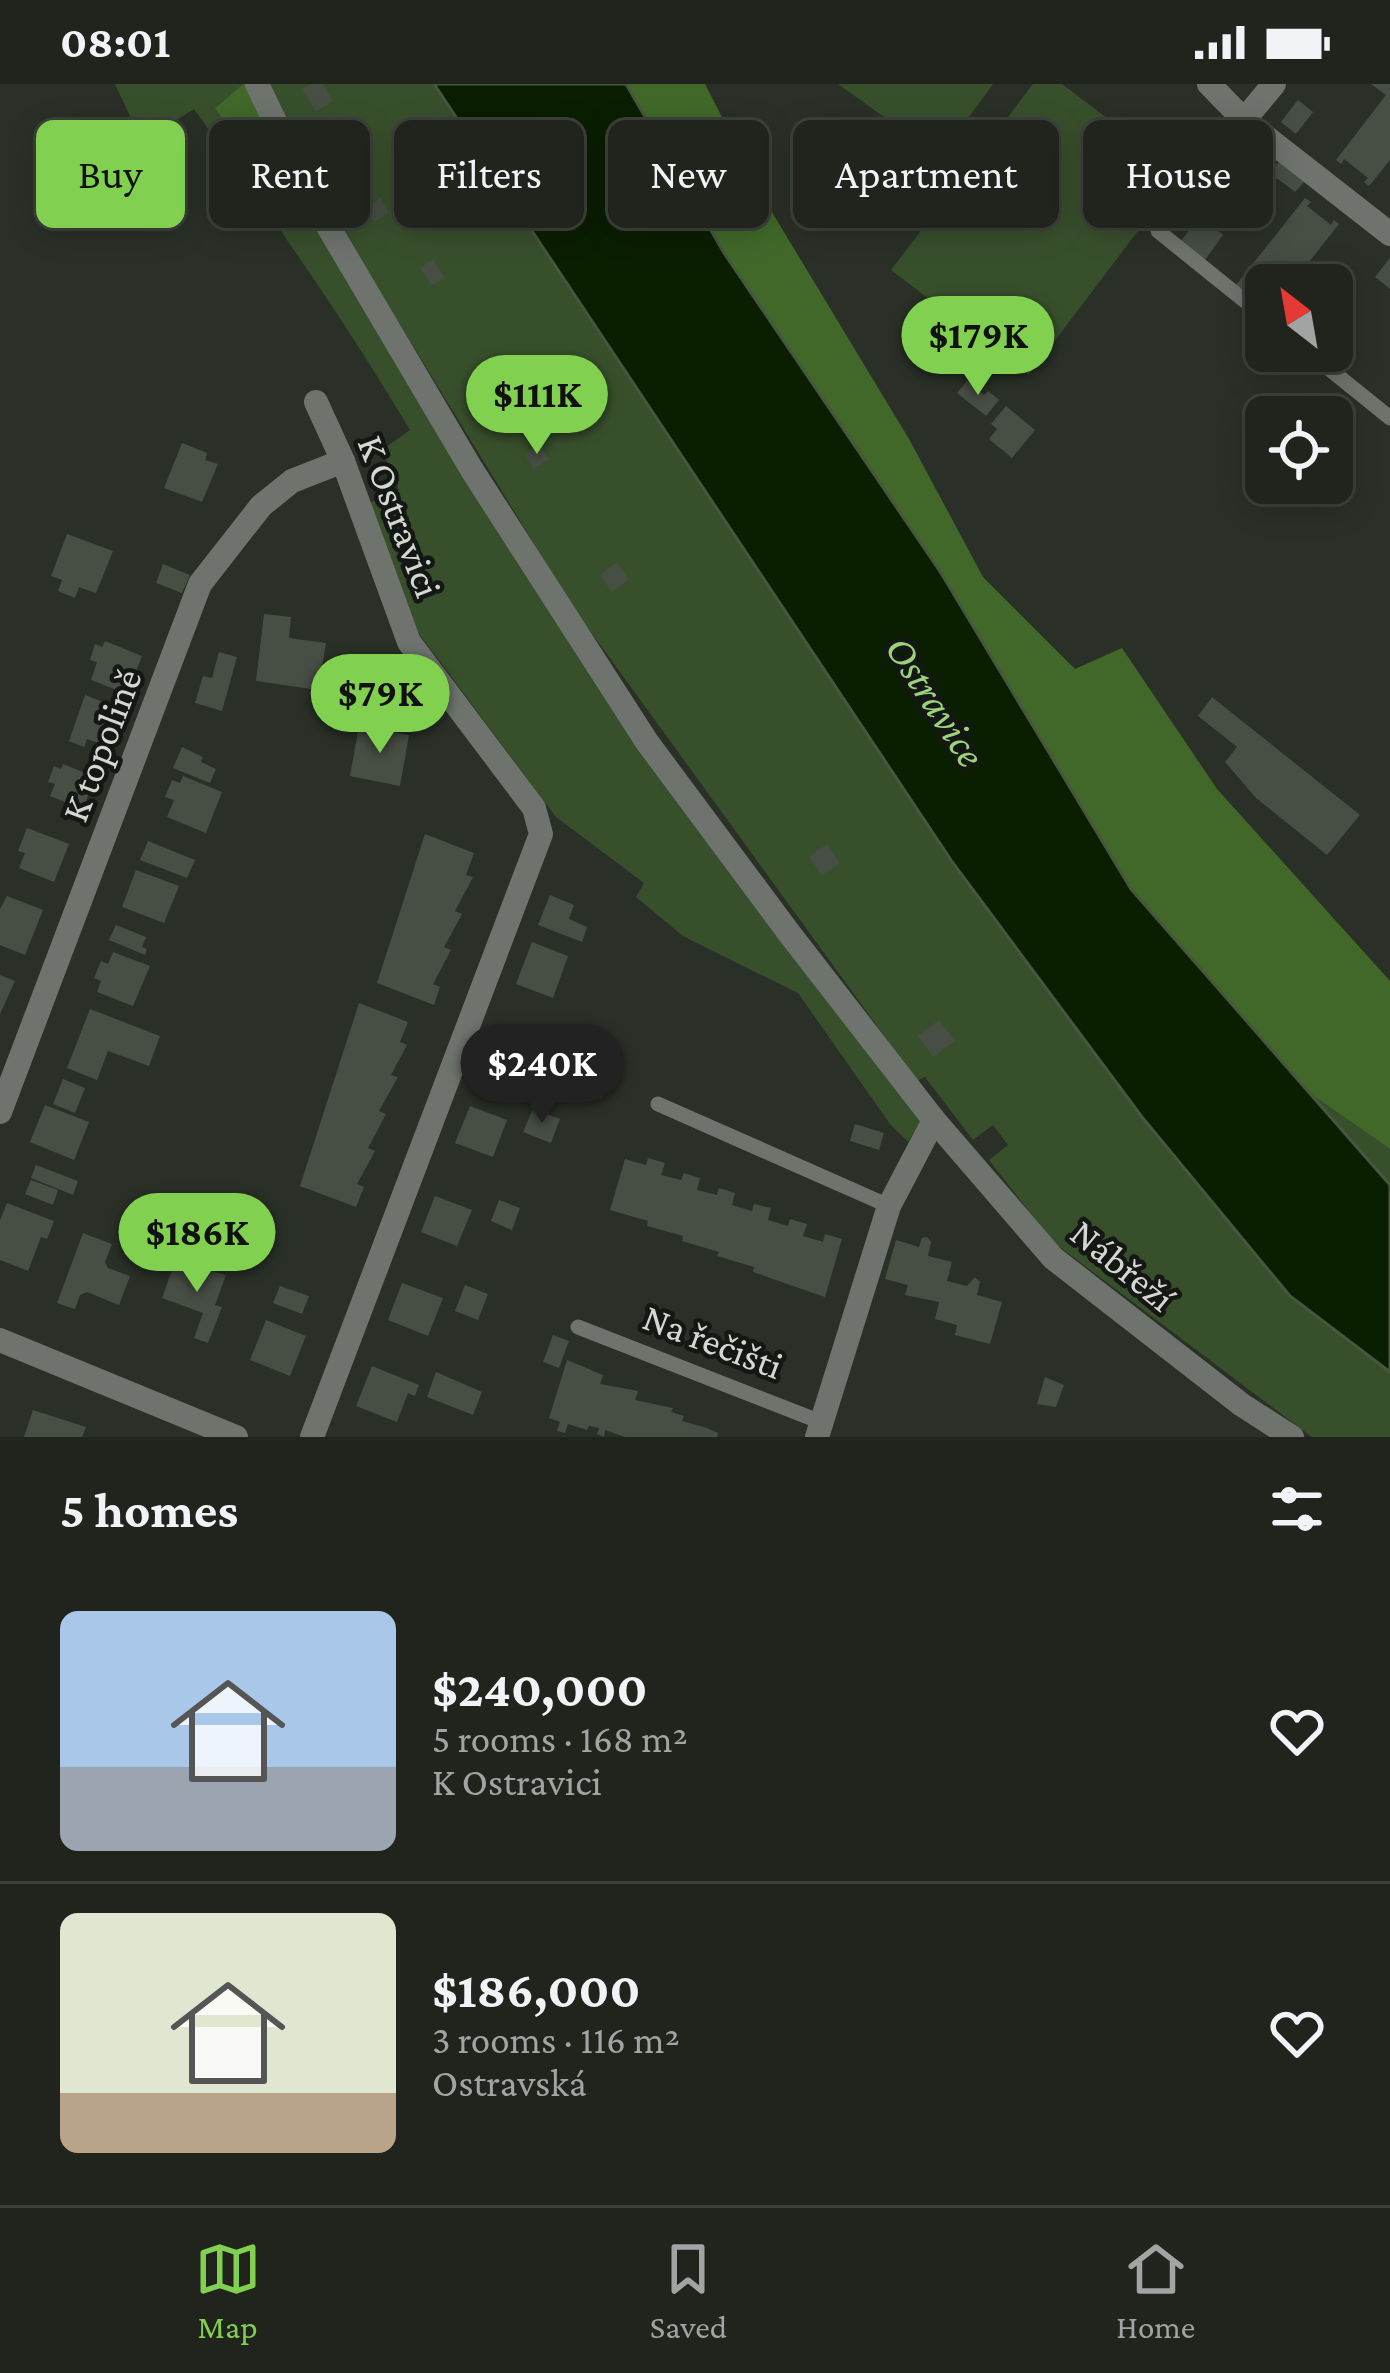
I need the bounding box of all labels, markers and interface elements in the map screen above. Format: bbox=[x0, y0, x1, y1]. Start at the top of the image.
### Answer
text: 08:01 bbox=[60, 17, 170, 67]
chip: Buy bbox=[36, 120, 185, 228]
chip: Rent bbox=[209, 120, 370, 228]
chip: Filters bbox=[394, 120, 584, 228]
chip: New bbox=[608, 120, 769, 228]
chip: Apartment bbox=[793, 120, 1059, 228]
chip: House bbox=[1083, 120, 1273, 228]
north arrow bbox=[1245, 264, 1353, 372]
map controls bbox=[1245, 264, 1353, 504]
pin: $179K bbox=[894, 296, 1062, 398]
text: $179K bbox=[928, 313, 1028, 356]
pin: $111K bbox=[453, 355, 621, 457]
text: $111K bbox=[493, 372, 581, 415]
button: locate bbox=[1245, 396, 1353, 504]
street label: K Ostravici bbox=[350, 429, 450, 603]
water label: Ostravice bbox=[876, 627, 996, 775]
pin: $79K bbox=[309, 654, 451, 756]
street label: K topolině bbox=[52, 663, 151, 828]
text: $79K bbox=[338, 671, 422, 714]
pin: $240K bbox=[458, 1024, 626, 1126]
text: $240K bbox=[487, 1041, 597, 1084]
pin: $186K bbox=[113, 1193, 281, 1295]
text: $186K bbox=[146, 1210, 248, 1253]
street label: Nábřeží bbox=[1063, 1210, 1185, 1321]
street label: Na řečišti bbox=[637, 1295, 789, 1387]
icon: filters bbox=[1264, 1476, 1330, 1542]
text: 5 homes bbox=[60, 1481, 238, 1538]
icon: home bbox=[156, 1659, 300, 1803]
text: $240,000 bbox=[432, 1660, 648, 1717]
icon: heart bbox=[1264, 1698, 1330, 1764]
text: 5 rooms · 168 m² bbox=[432, 1717, 688, 1760]
text: K Ostravici bbox=[432, 1760, 602, 1803]
icon: home bbox=[156, 1961, 300, 2105]
text: $186,000 bbox=[432, 1961, 640, 2018]
icon: heart bbox=[1264, 2000, 1330, 2066]
text: 3 rooms · 116 m² bbox=[432, 2018, 680, 2061]
text: Ostravská bbox=[432, 2061, 587, 2104]
tab: Map bbox=[195, 2236, 261, 2345]
tab: Saved bbox=[650, 2236, 727, 2345]
tab: Home bbox=[1116, 2236, 1195, 2345]

